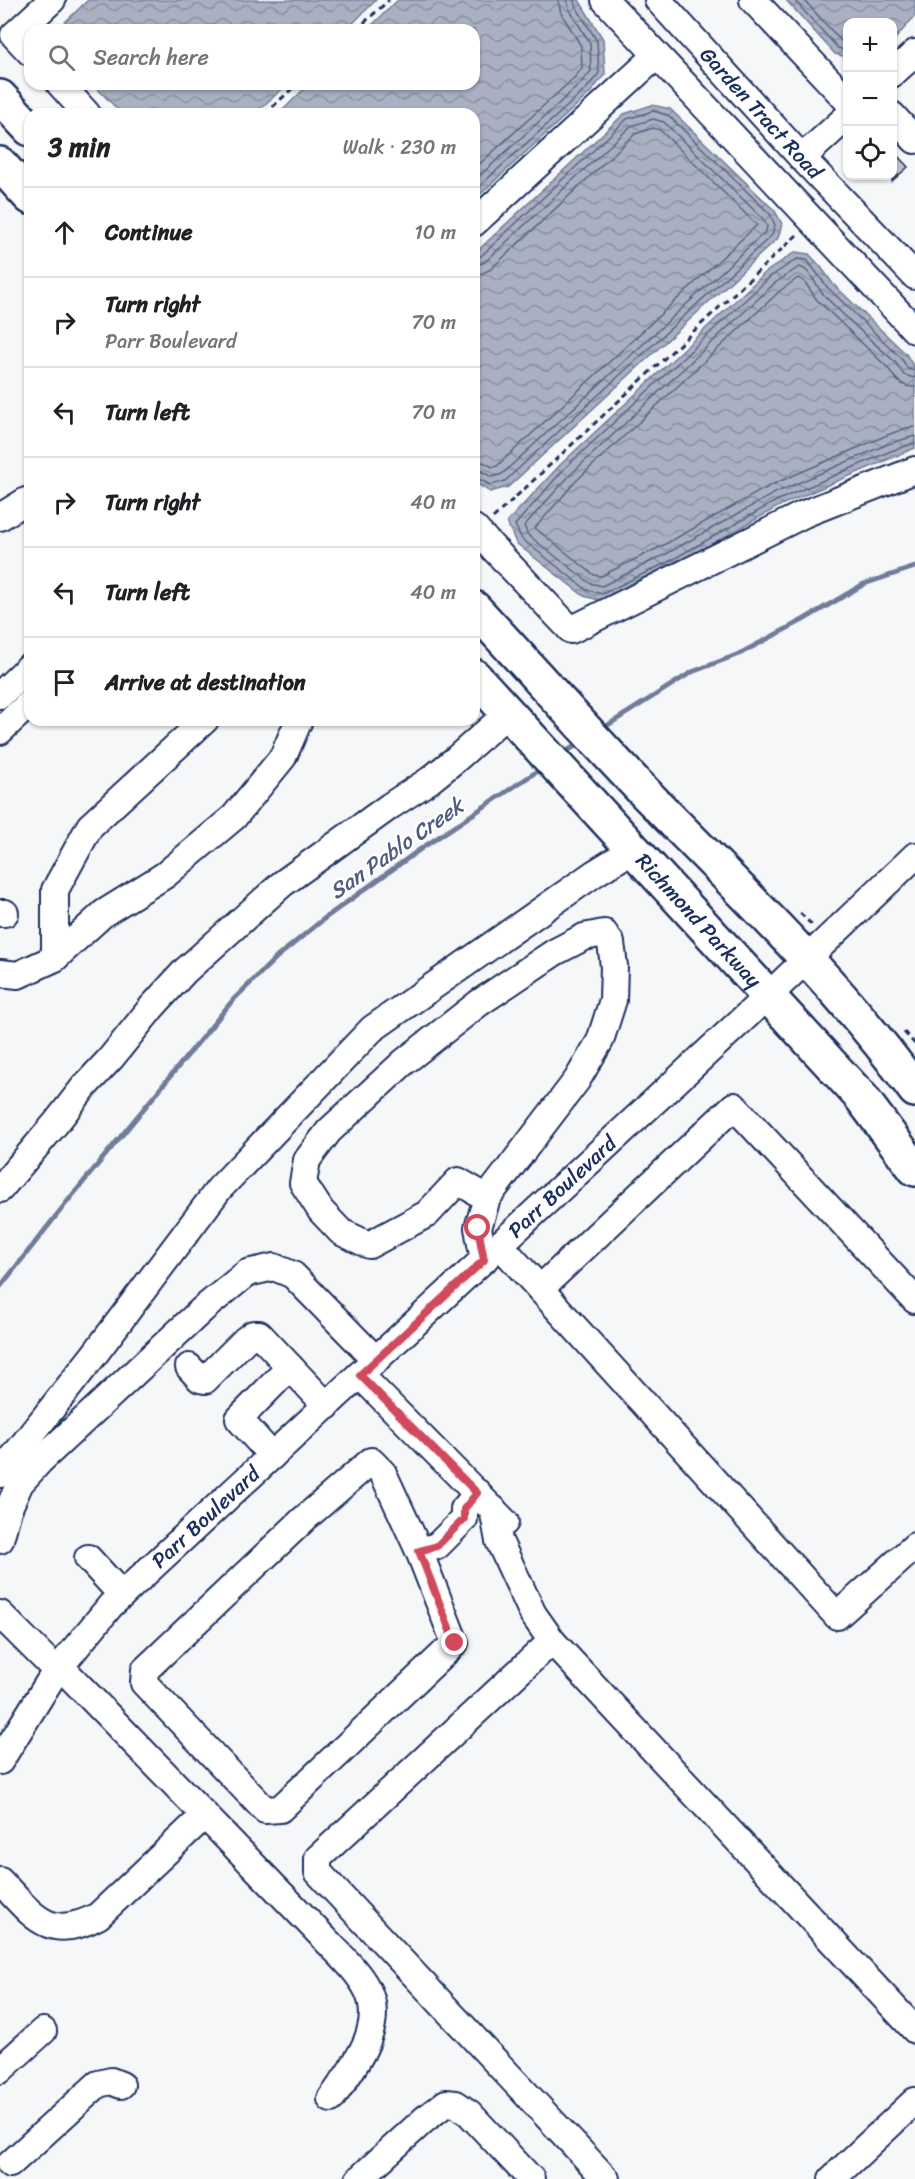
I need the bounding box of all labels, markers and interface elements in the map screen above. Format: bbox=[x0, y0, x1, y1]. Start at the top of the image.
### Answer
map controls bbox=[843, 18, 897, 180]
button: + bbox=[843, 18, 897, 72]
search box bbox=[24, 24, 480, 90]
text: Search here bbox=[93, 38, 209, 77]
street label: Garden Tract Road bbox=[690, 38, 834, 190]
icon: search bbox=[45, 41, 78, 74]
button: − bbox=[843, 72, 897, 126]
text: 3 min bbox=[48, 124, 110, 170]
button: locate bbox=[843, 126, 897, 180]
text: Walk · 230 m bbox=[343, 130, 456, 165]
text: Continue bbox=[105, 213, 193, 252]
text: 10 m bbox=[414, 215, 456, 250]
icon: ahead bbox=[48, 216, 81, 249]
text: Turn right bbox=[105, 285, 200, 324]
text: 70 m bbox=[411, 305, 456, 340]
icon: right bbox=[48, 306, 81, 339]
text: Parr Boulevard bbox=[105, 324, 237, 359]
text: Turn left bbox=[105, 393, 190, 432]
text: 70 m bbox=[411, 395, 456, 430]
icon: left bbox=[48, 396, 81, 429]
text: Turn right bbox=[105, 483, 200, 522]
text: 40 m bbox=[410, 485, 456, 520]
icon: right bbox=[48, 486, 81, 519]
text: Turn left bbox=[105, 573, 190, 612]
text: 40 m bbox=[410, 575, 456, 610]
icon: left bbox=[48, 576, 81, 609]
text: Arrive at destination bbox=[105, 663, 306, 702]
icon: arrive bbox=[48, 666, 81, 699]
water label: San Pablo Creek bbox=[321, 785, 475, 910]
street label: Richmond Parkway bbox=[626, 844, 772, 997]
street label: Parr Boulevard bbox=[498, 1125, 627, 1248]
route start bbox=[464, 1214, 490, 1240]
street label: Parr Boulevard bbox=[142, 1455, 271, 1578]
route end bbox=[441, 1629, 467, 1655]

